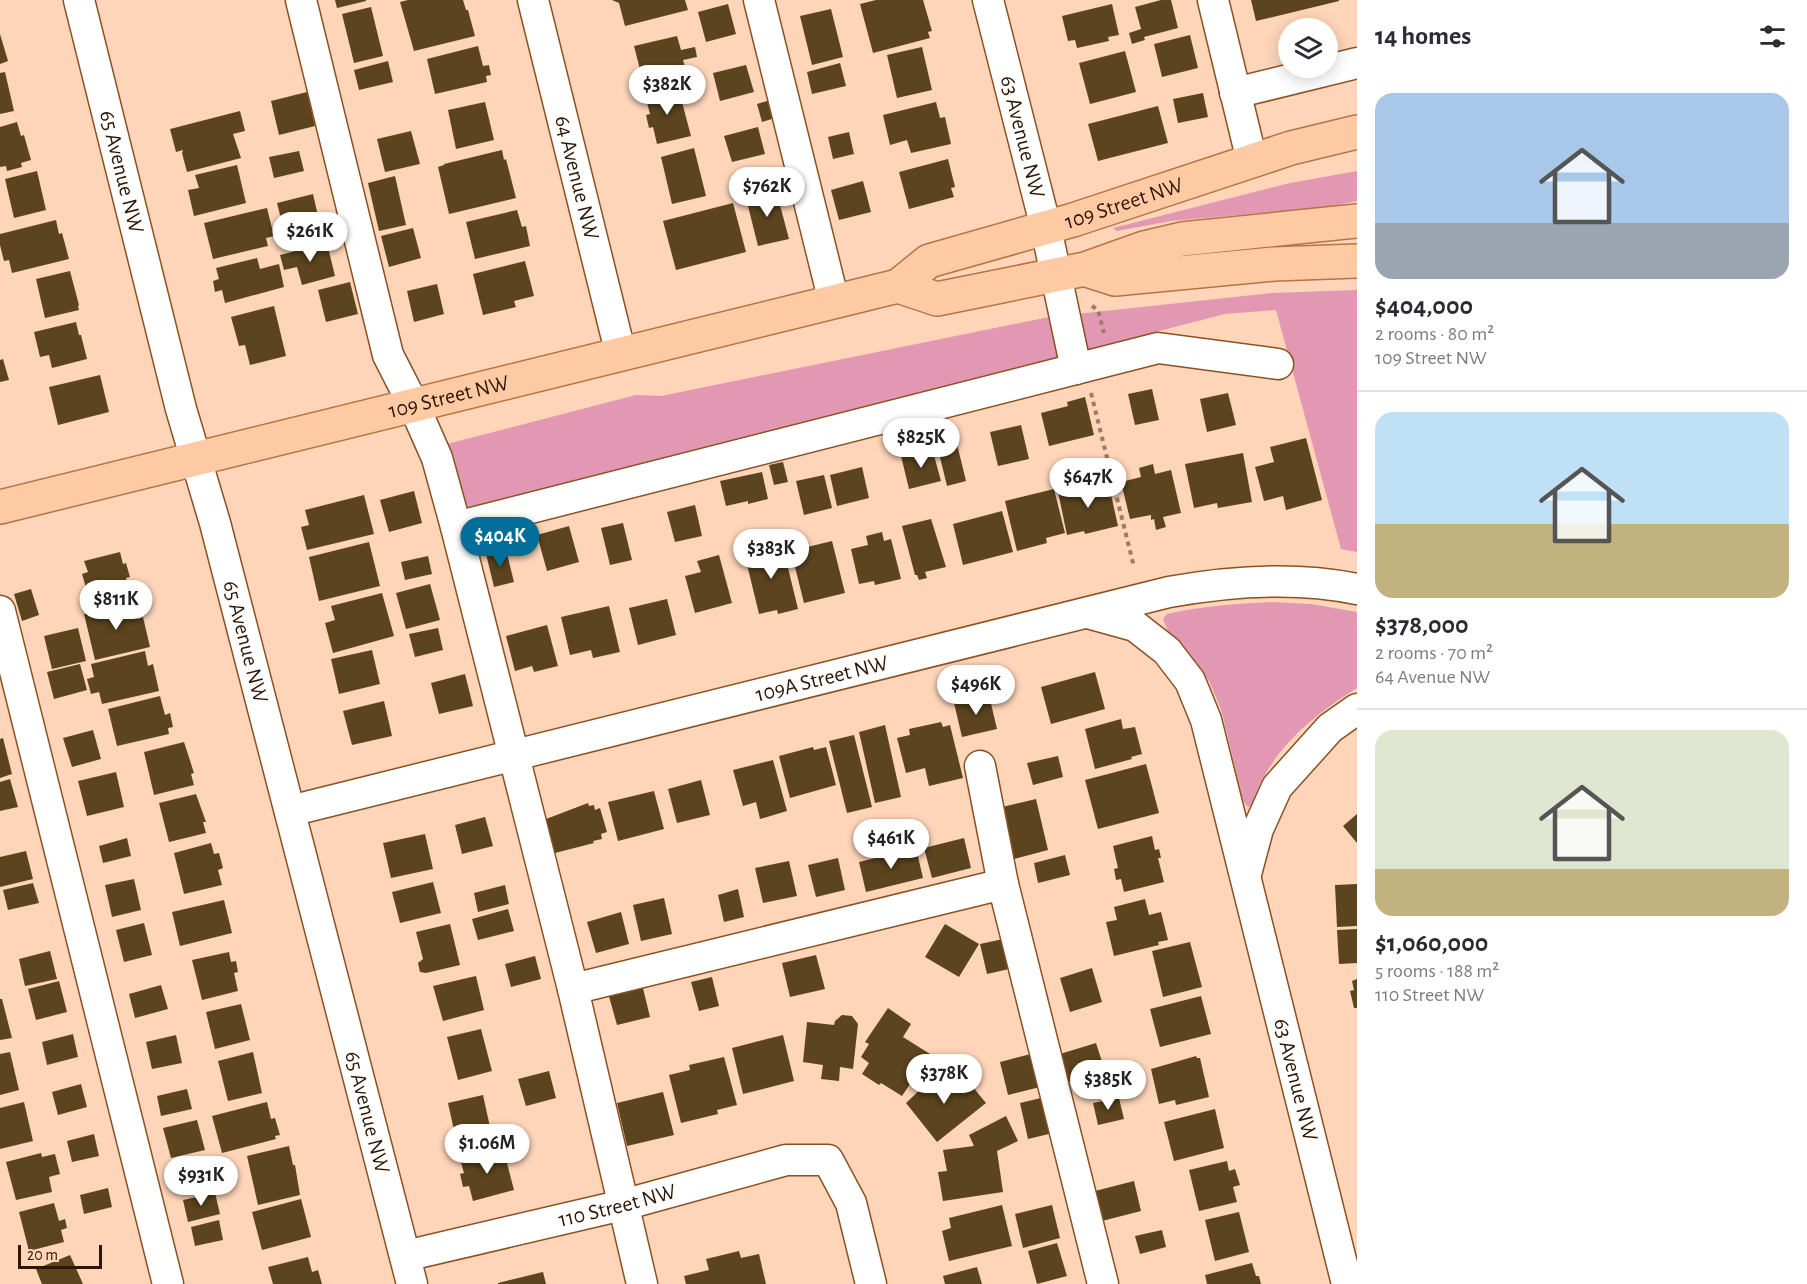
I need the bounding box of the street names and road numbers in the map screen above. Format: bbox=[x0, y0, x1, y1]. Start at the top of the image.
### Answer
street label: 63 Avenue NW bbox=[997, 73, 1049, 200]
street label: 65 Avenue NW bbox=[96, 108, 148, 236]
street label: 64 Avenue NW bbox=[551, 113, 603, 242]
street label: 109 Street NW bbox=[1062, 173, 1186, 233]
street label: 109 Street NW bbox=[386, 371, 511, 422]
street label: 65 Avenue NW bbox=[219, 578, 272, 705]
street label: 109A Street NW bbox=[753, 651, 891, 706]
street label: 63 Avenue NW bbox=[1270, 1016, 1322, 1143]
street label: 65 Avenue NW bbox=[341, 1049, 394, 1176]
street label: 110 Street NW bbox=[556, 1180, 679, 1231]

